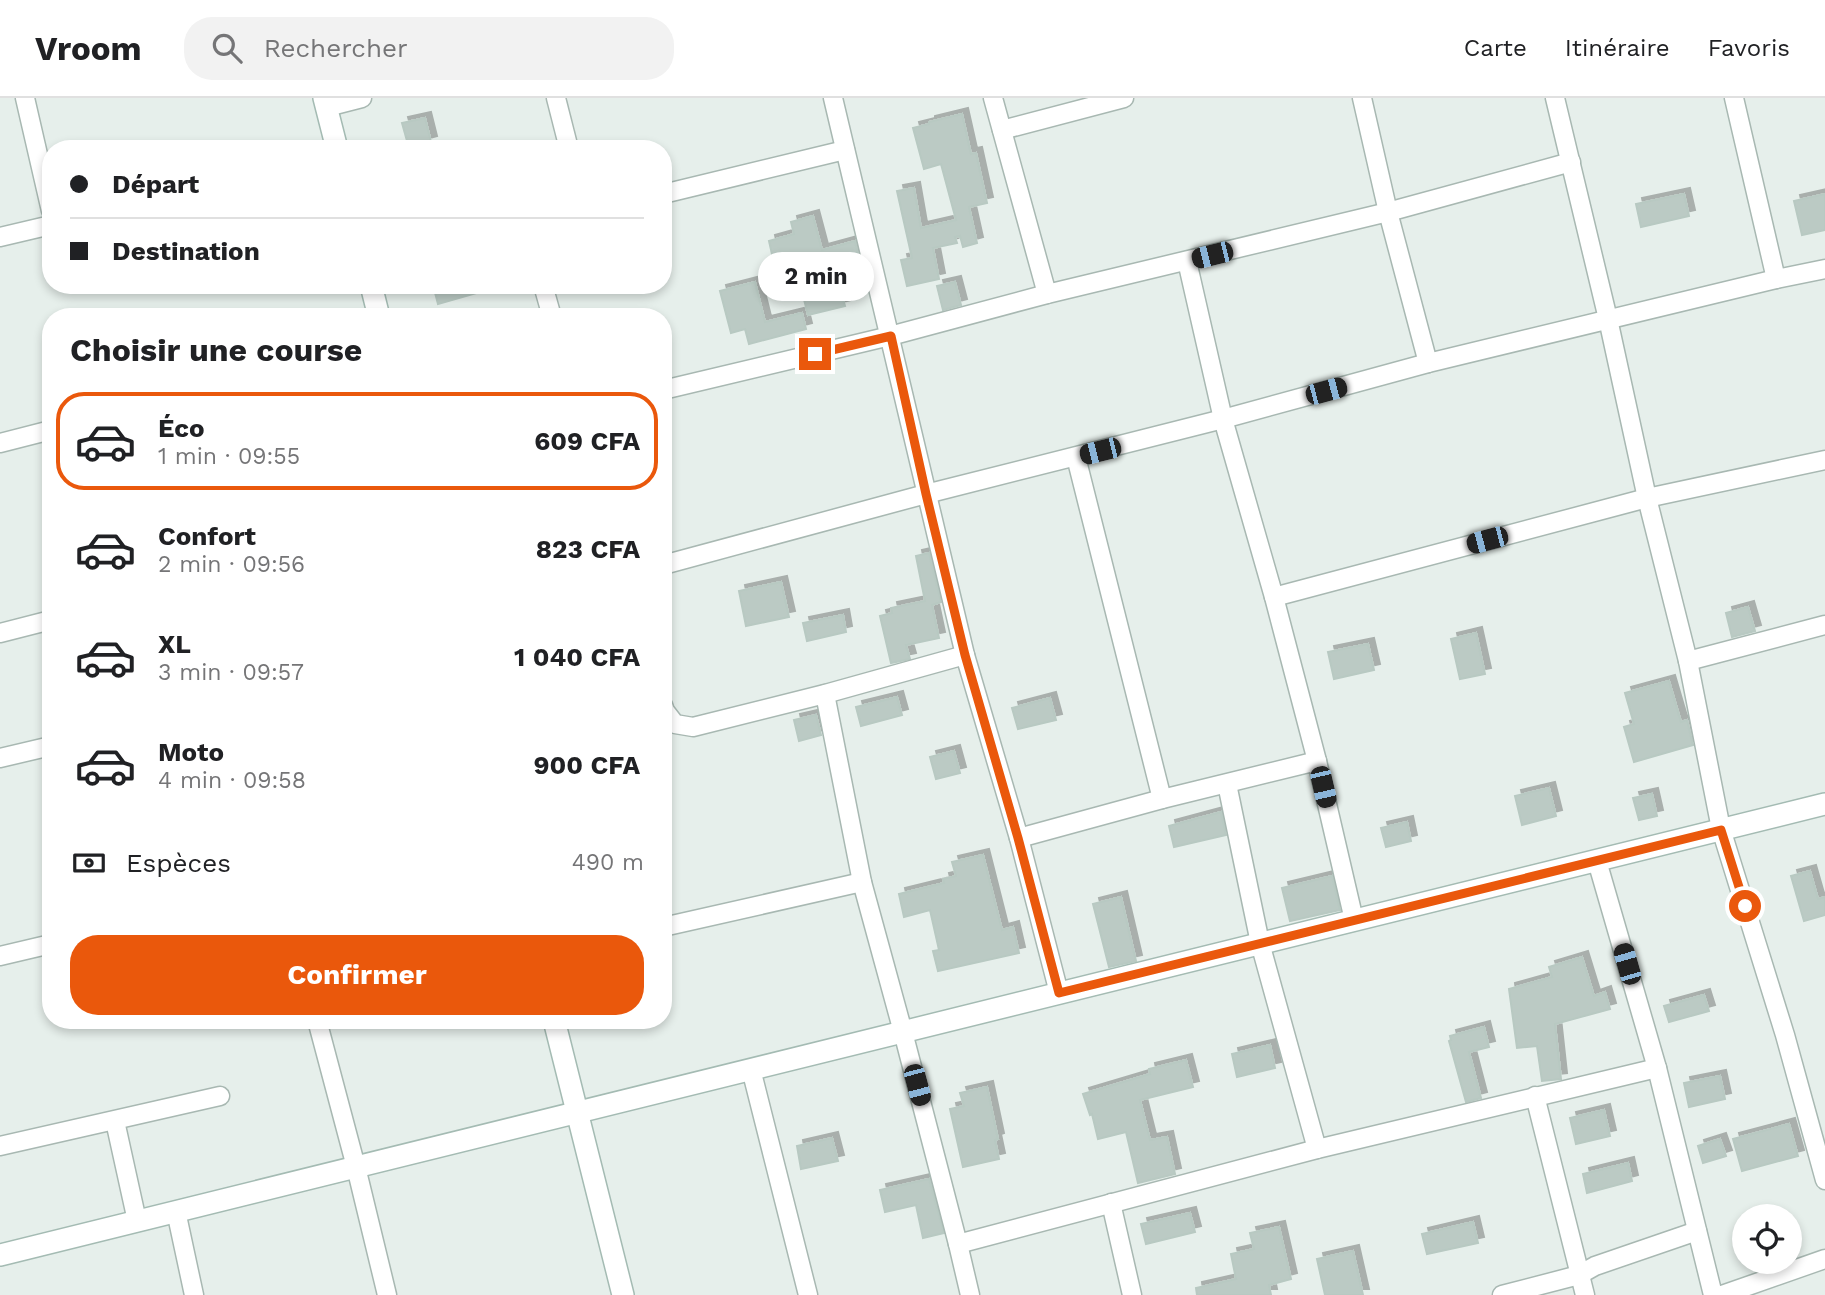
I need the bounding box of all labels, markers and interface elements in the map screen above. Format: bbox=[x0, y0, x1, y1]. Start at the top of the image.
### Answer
search box bbox=[184, 17, 674, 80]
text: Vroom bbox=[35, 29, 142, 68]
icon: search bbox=[208, 29, 246, 67]
text: Rechercher bbox=[264, 33, 408, 63]
text: Carte bbox=[1464, 34, 1527, 62]
text: Itinéraire bbox=[1565, 34, 1670, 62]
text: Favoris bbox=[1708, 34, 1790, 62]
text: Départ bbox=[112, 169, 199, 199]
text: Destination bbox=[112, 236, 260, 266]
car bbox=[1190, 240, 1235, 270]
callout: 2 min bbox=[757, 252, 873, 302]
text: 2 min bbox=[785, 263, 847, 290]
text: Choisir une course bbox=[70, 331, 362, 369]
route end bbox=[799, 338, 831, 370]
car bbox=[1303, 375, 1350, 407]
icon: car bbox=[74, 410, 137, 473]
text: Éco bbox=[158, 413, 205, 443]
text: 609 CFA bbox=[534, 426, 640, 456]
car bbox=[1078, 436, 1123, 466]
text: 1 min · 09:55 bbox=[158, 443, 300, 470]
icon: car bbox=[74, 518, 137, 581]
text: Confort bbox=[158, 521, 256, 551]
car bbox=[1464, 524, 1511, 556]
text: 823 CFA bbox=[536, 534, 640, 564]
text: 2 min · 09:56 bbox=[158, 551, 305, 578]
icon: car bbox=[74, 626, 137, 689]
text: XL bbox=[158, 629, 191, 659]
text: 1 040 CFA bbox=[514, 642, 640, 672]
text: 3 min · 09:57 bbox=[158, 659, 304, 686]
icon: car bbox=[74, 734, 137, 797]
text: Moto bbox=[158, 737, 224, 767]
text: 900 CFA bbox=[534, 750, 640, 780]
car bbox=[1309, 764, 1338, 810]
text: 4 min · 09:58 bbox=[158, 767, 306, 794]
icon: cash bbox=[70, 844, 108, 882]
text: Espèces bbox=[126, 848, 231, 878]
text: 490 m bbox=[572, 849, 644, 876]
route start bbox=[1729, 890, 1761, 922]
button: Confirmer bbox=[70, 935, 644, 1015]
car bbox=[1612, 941, 1643, 987]
car bbox=[902, 1062, 933, 1108]
map controls bbox=[1732, 1204, 1802, 1274]
button: locate bbox=[1732, 1204, 1802, 1274]

